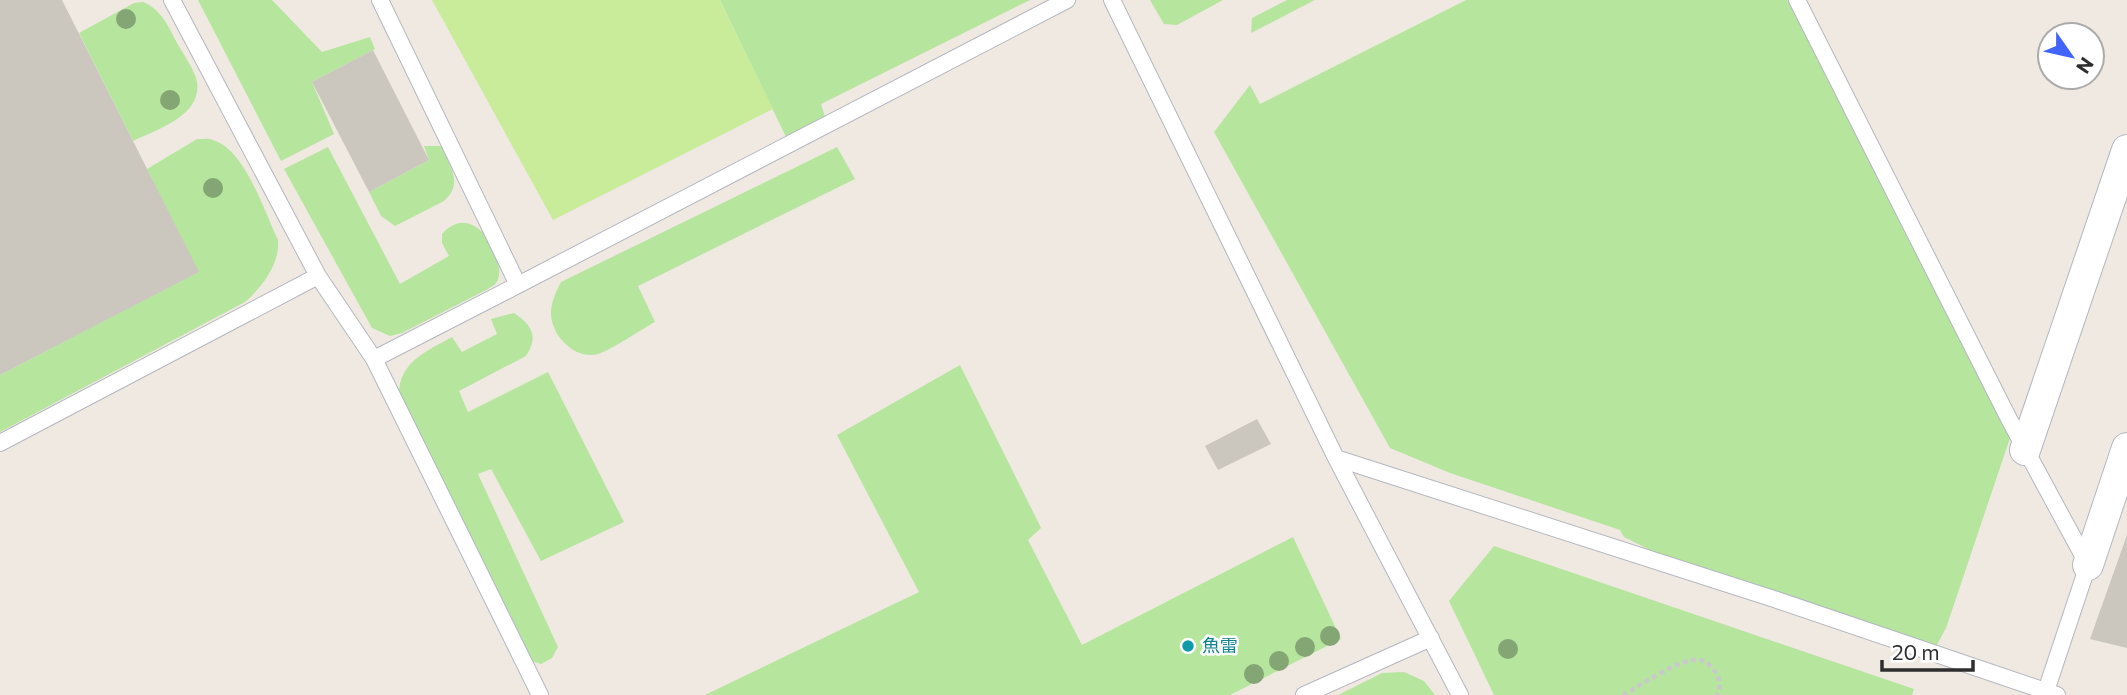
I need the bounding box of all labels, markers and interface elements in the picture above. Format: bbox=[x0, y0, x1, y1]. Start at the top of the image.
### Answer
north arrow bbox=[2036, 21, 2106, 91]
text: N bbox=[2072, 53, 2099, 78]
scale bar bbox=[1882, 628, 1973, 672]
place label: 魚雷 bbox=[1202, 634, 1238, 656]
marker: 魚雷 bbox=[1180, 638, 1196, 654]
text: 20 m bbox=[1892, 639, 1940, 664]

